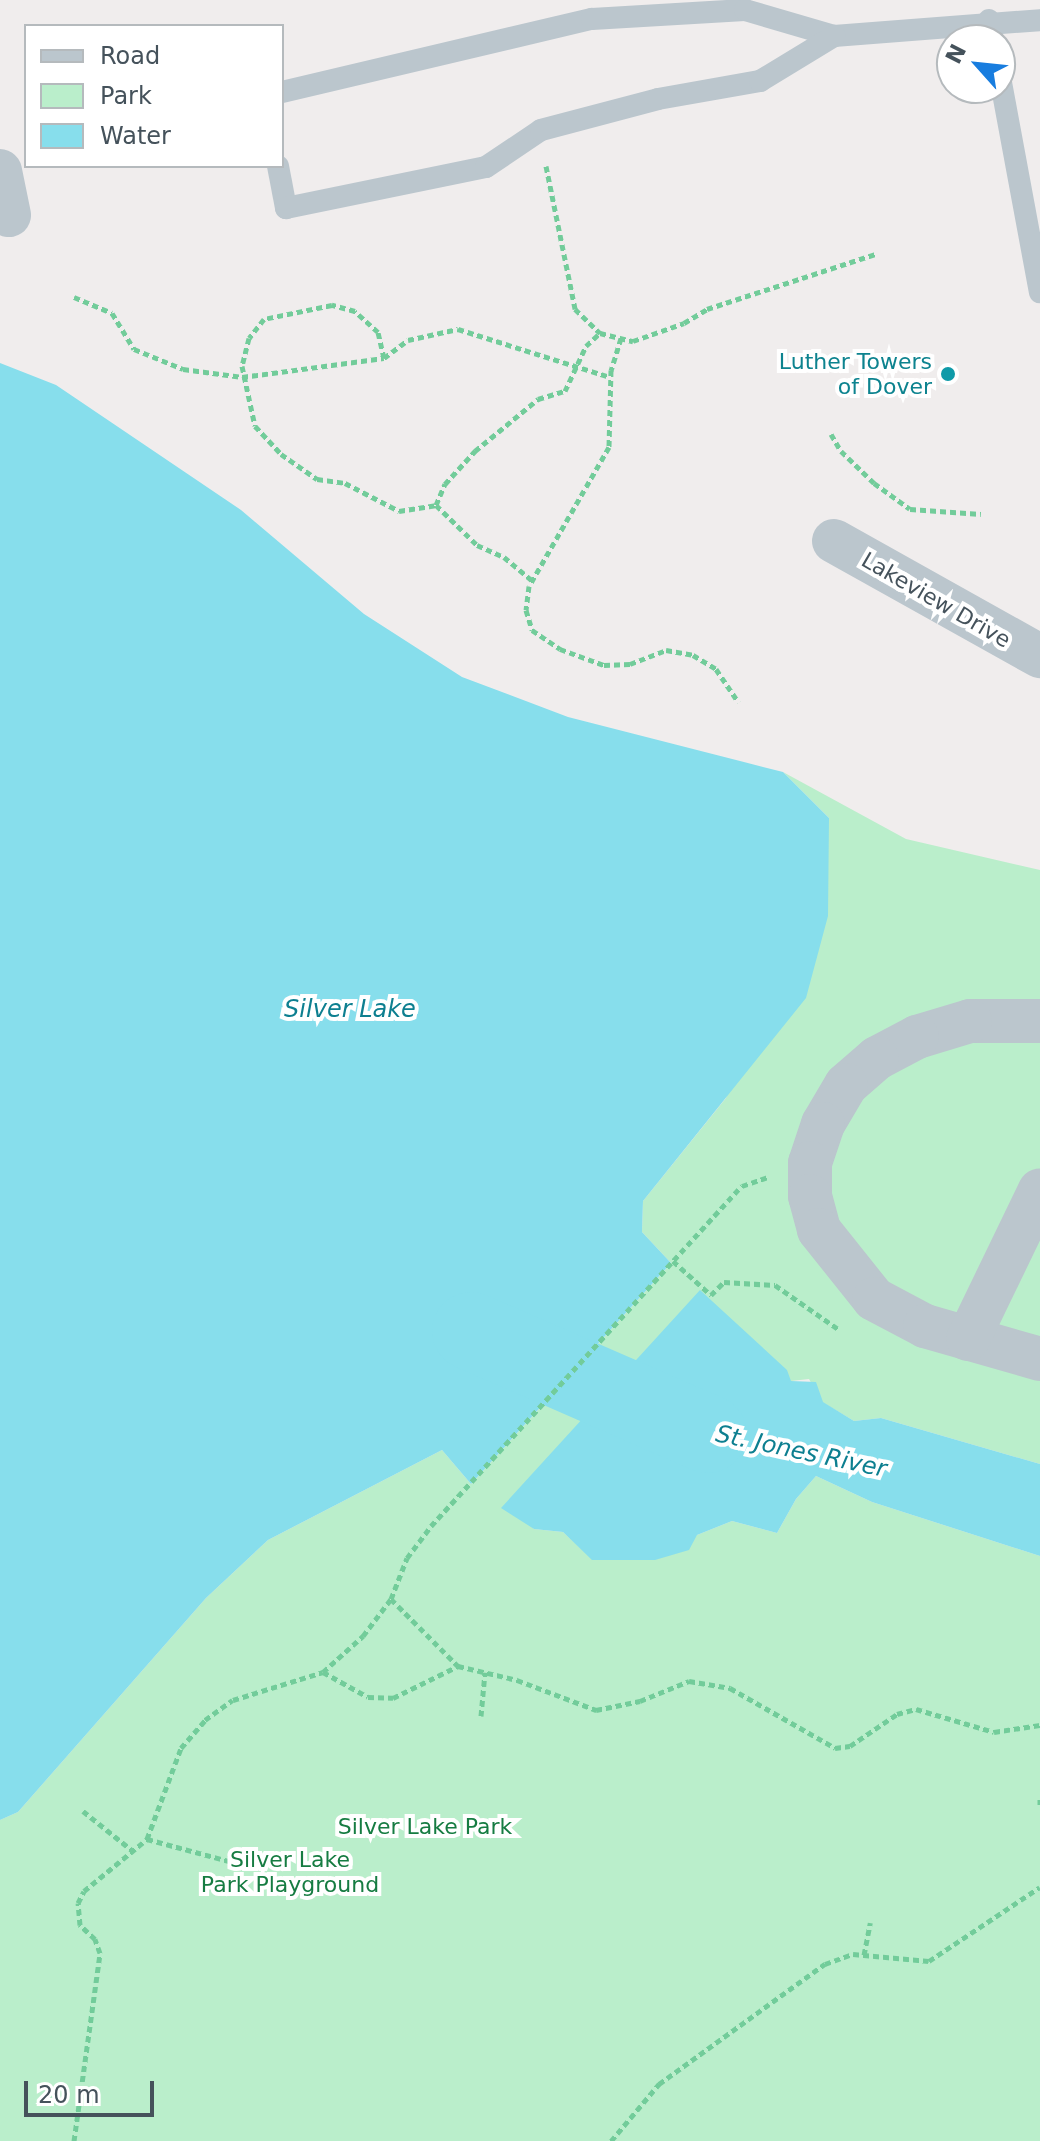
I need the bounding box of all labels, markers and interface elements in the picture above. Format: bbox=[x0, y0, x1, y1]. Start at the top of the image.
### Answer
legend bbox=[24, 24, 284, 168]
north arrow bbox=[936, 24, 1016, 104]
text: N bbox=[941, 40, 971, 68]
text: Road bbox=[100, 42, 160, 70]
text: Park bbox=[100, 82, 152, 110]
text: Water bbox=[100, 122, 171, 150]
place label: Luther Towers of Dover bbox=[779, 348, 932, 400]
marker: Luther Towers of Dover bbox=[939, 365, 957, 383]
street label: Lakeview Drive bbox=[857, 547, 1015, 653]
water label: Silver Lake bbox=[284, 996, 416, 1024]
water label: St. Jones River bbox=[713, 1420, 889, 1484]
park label: Silver Lake Park bbox=[338, 1814, 512, 1840]
park label: Silver Lake Park Playground bbox=[201, 1846, 379, 1898]
scale bar bbox=[28, 2065, 158, 2115]
text: 20 m bbox=[38, 2081, 100, 2109]

